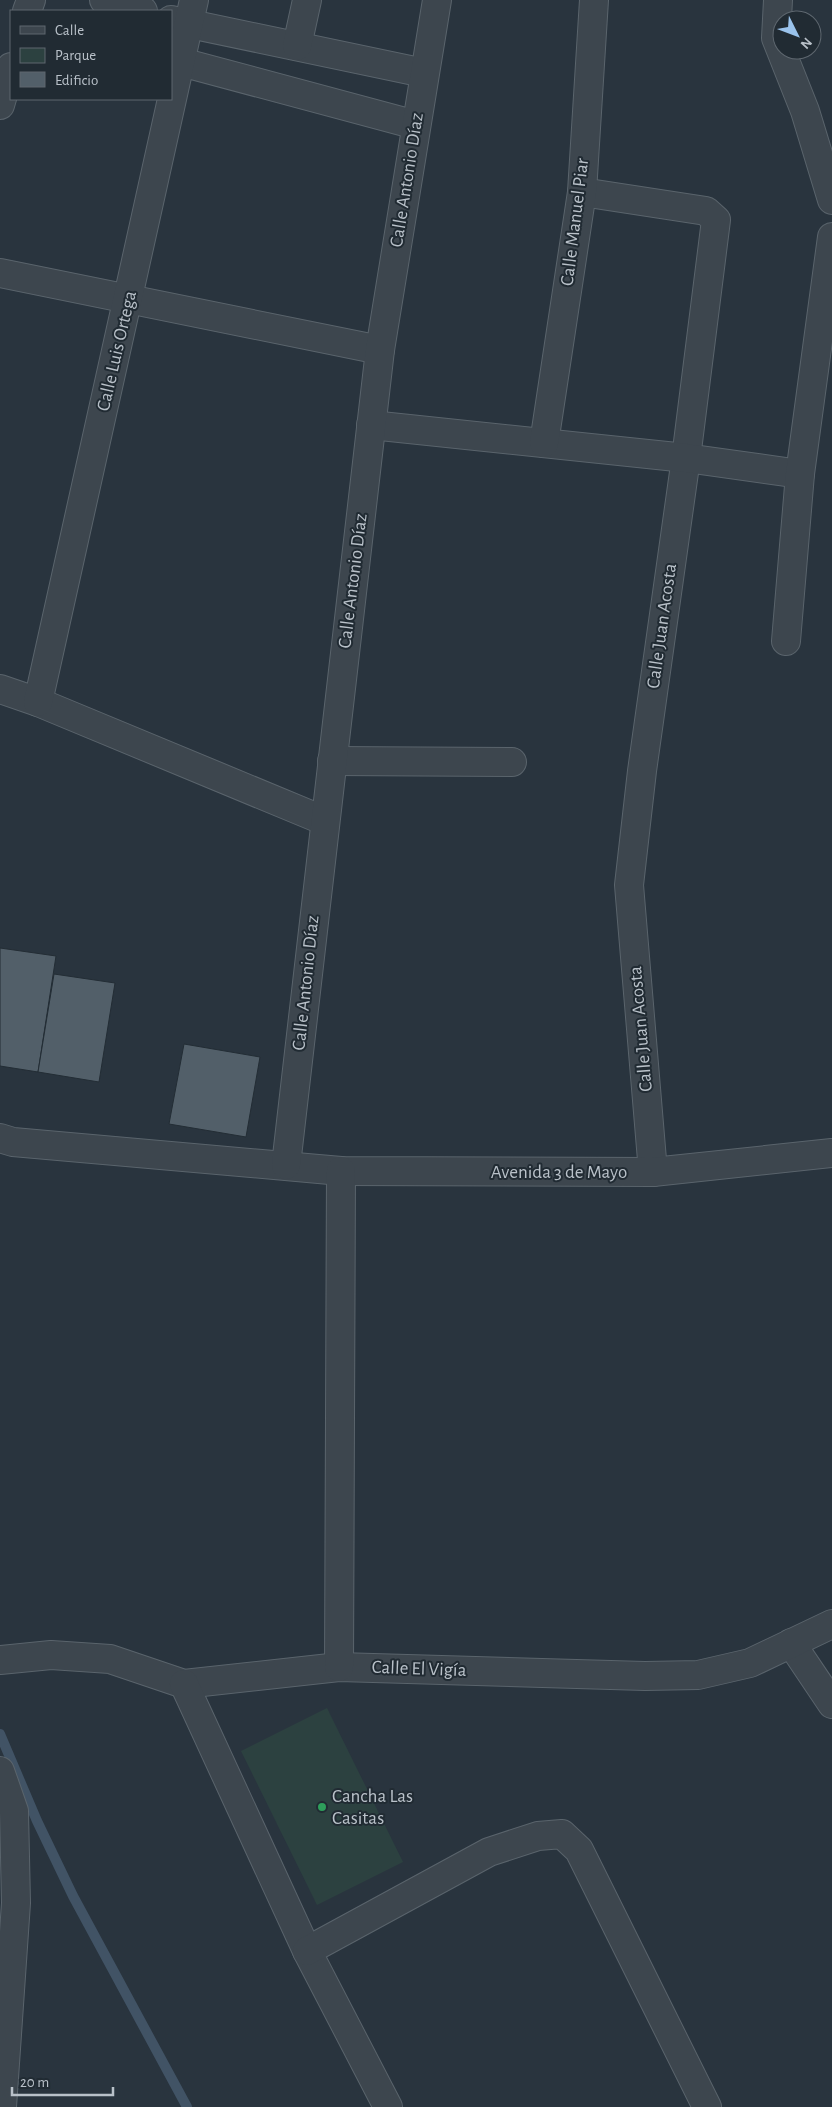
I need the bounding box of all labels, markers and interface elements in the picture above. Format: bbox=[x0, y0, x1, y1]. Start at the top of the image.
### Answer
legend bbox=[10, 10, 172, 100]
north arrow bbox=[772, 10, 822, 60]
text: Calle bbox=[55, 23, 84, 38]
text: N bbox=[797, 35, 814, 51]
text: Parque bbox=[55, 48, 96, 63]
text: Edificio bbox=[55, 73, 98, 88]
street label: Calle Antonio Díaz bbox=[387, 111, 427, 249]
street label: Calle Manuel Piar bbox=[558, 157, 592, 287]
street label: Calle Luis Ortega bbox=[94, 289, 140, 413]
street label: Calle Antonio Díaz bbox=[335, 512, 371, 650]
street label: Calle Juan Acosta bbox=[644, 562, 680, 690]
street label: Calle Antonio Díaz bbox=[289, 914, 323, 1052]
street label: Calle Juan Acosta bbox=[626, 965, 656, 1093]
street label: Avenida 3 de Mayo bbox=[491, 1163, 627, 1182]
street label: Calle El Vigía bbox=[371, 1658, 467, 1680]
place label: Cancha Las Casitas bbox=[332, 1787, 413, 1828]
marker: Cancha Las Casitas bbox=[316, 1801, 328, 1813]
scale bar bbox=[12, 2064, 114, 2096]
text: 20 m bbox=[20, 2075, 49, 2090]

